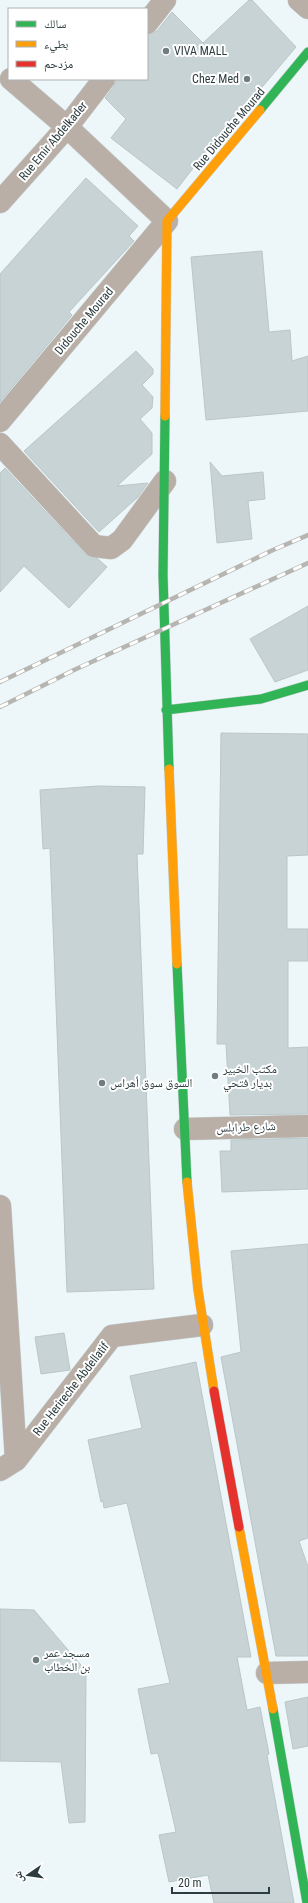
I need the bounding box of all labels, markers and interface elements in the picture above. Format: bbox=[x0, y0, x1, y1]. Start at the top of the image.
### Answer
legend bbox=[8, 8, 148, 80]
text: سالك bbox=[44, 17, 66, 31]
text: بطيء bbox=[44, 37, 68, 54]
place label: VIVA MALL bbox=[174, 44, 227, 58]
marker: VIVA MALL bbox=[161, 46, 171, 56]
text: مزدحم bbox=[44, 57, 73, 72]
place label: Chez Med bbox=[192, 72, 239, 86]
marker: Chez Med bbox=[242, 74, 252, 84]
street label: Rue Didouche Mourad bbox=[190, 85, 268, 173]
street label: Rue Emir Abdelkader bbox=[16, 99, 90, 183]
street label: Didouche Mourad bbox=[52, 285, 116, 357]
place label: مكتب الخبير بديار فتحي bbox=[222, 1062, 277, 1093]
marker: مكتب الخبير بديار فتحي bbox=[210, 1071, 220, 1081]
place label: السوق سوق أهراس bbox=[110, 1076, 192, 1090]
marker: السوق سوق أهراس bbox=[97, 1078, 107, 1088]
street label: شارع طرابلس bbox=[216, 1119, 276, 1136]
street label: Rue Herireche Abdellatif bbox=[30, 1339, 112, 1438]
place label: مسجد عمر بن الخطاب bbox=[43, 1646, 90, 1674]
marker: مسجد عمر بن الخطاب bbox=[31, 1655, 41, 1665]
north arrow bbox=[8, 1855, 48, 1895]
text: ش bbox=[11, 1869, 27, 1884]
scale bar bbox=[172, 1869, 269, 1895]
text: 20 m bbox=[178, 1876, 202, 1890]

